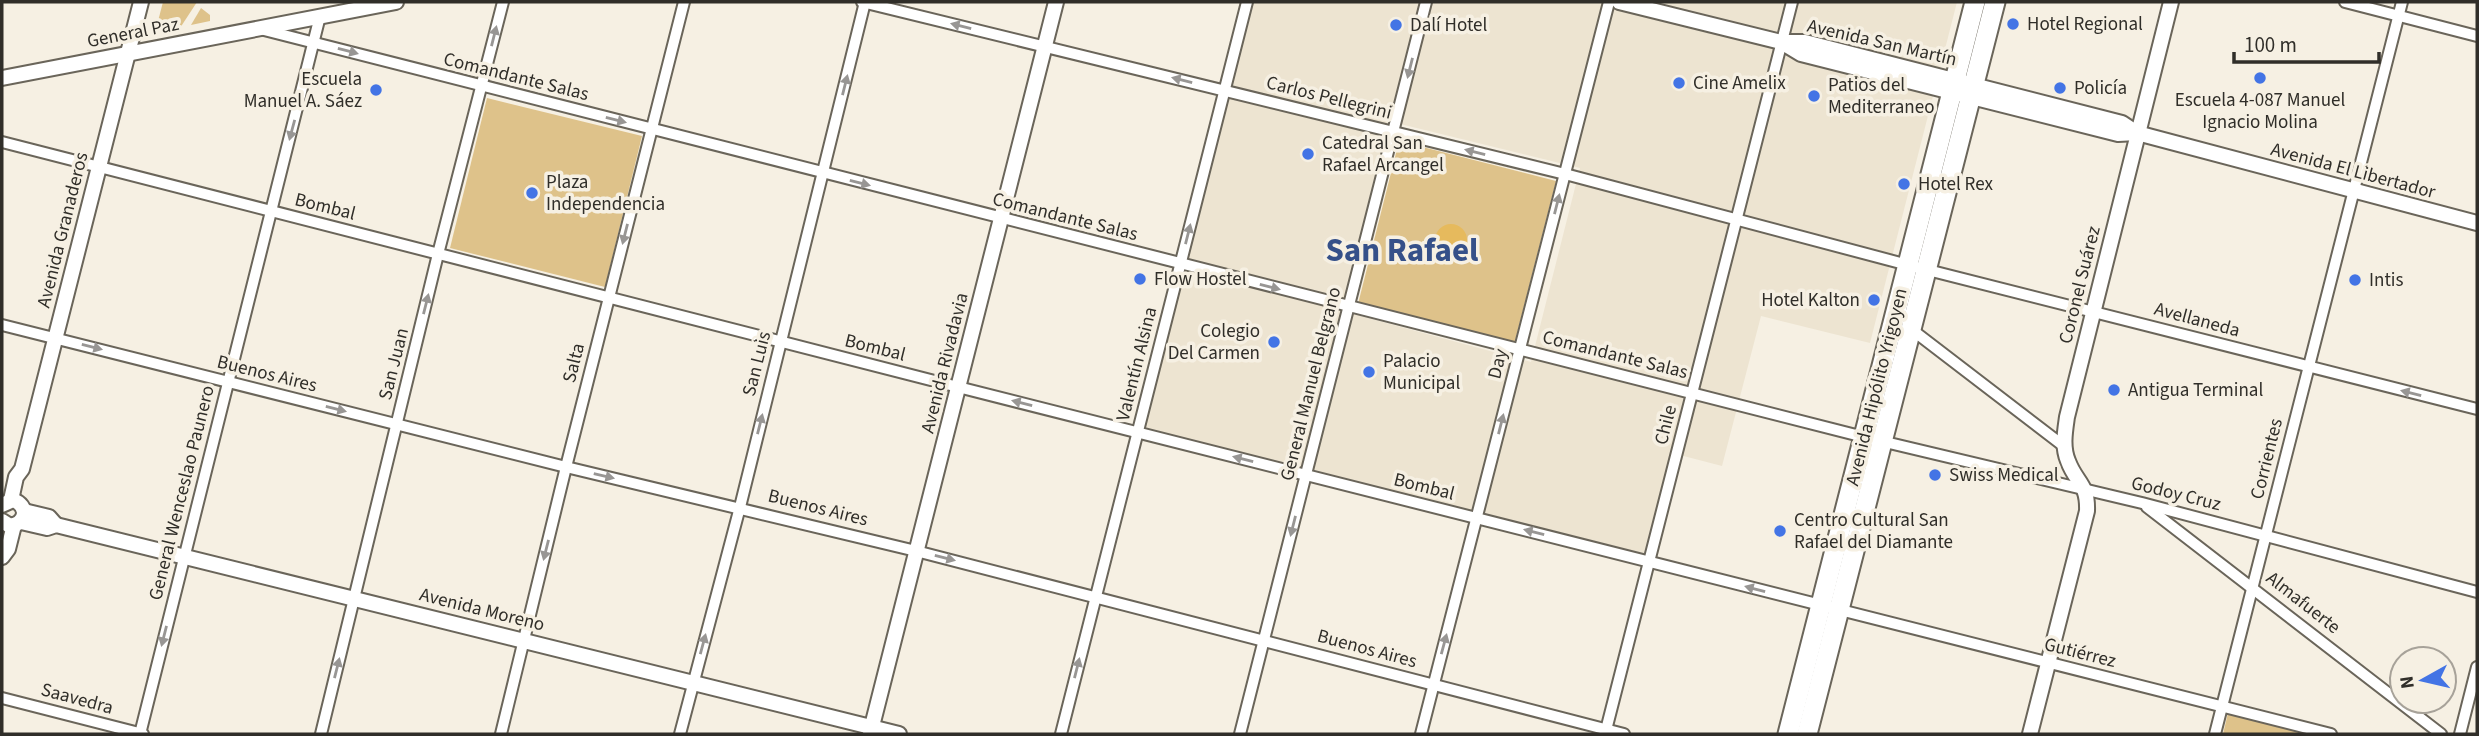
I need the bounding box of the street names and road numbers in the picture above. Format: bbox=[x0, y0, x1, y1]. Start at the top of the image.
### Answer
street label: General Paz bbox=[85, 11, 181, 55]
street label: Avenida San Martín bbox=[1805, 13, 1959, 73]
street label: Comandante Salas bbox=[441, 46, 592, 108]
street label: Carlos Pellegrini bbox=[1263, 69, 1395, 127]
street label: Avenida El Libertador bbox=[2268, 136, 2439, 206]
street label: Avenida Granaderos bbox=[31, 149, 95, 311]
street label: Bombal bbox=[292, 186, 358, 228]
street label: Comandante Salas bbox=[990, 186, 1141, 248]
street label: Coronel Suárez bbox=[2052, 223, 2108, 347]
street label: General Manuel Belgrano bbox=[1274, 284, 1348, 484]
street label: Avenida Hipólito Yrigoyen bbox=[1839, 285, 1915, 489]
street label: Avenida Rivadavia bbox=[914, 290, 976, 436]
street label: Avellaneda bbox=[2151, 296, 2243, 344]
street label: Valentín Alsina bbox=[1110, 304, 1164, 424]
street label: Comandante Salas bbox=[1540, 324, 1691, 386]
street label: San Juan bbox=[372, 325, 416, 403]
street label: Bombal bbox=[842, 327, 908, 369]
street label: San Luis bbox=[736, 329, 778, 399]
street label: Salta bbox=[556, 340, 592, 386]
street label: Day bbox=[1481, 346, 1515, 382]
street label: Buenos Aires bbox=[214, 349, 320, 399]
street label: General Wenceslao Paunero bbox=[142, 383, 222, 603]
street label: Chile bbox=[1648, 402, 1684, 448]
street label: Corrientes bbox=[2244, 416, 2290, 502]
street label: Bombal bbox=[1391, 466, 1457, 508]
street label: Godoy Cruz bbox=[2128, 470, 2224, 518]
street label: Buenos Aires bbox=[765, 483, 871, 533]
street label: Almafuerte bbox=[2260, 565, 2346, 641]
street label: Avenida Moreno bbox=[417, 581, 547, 639]
street label: Buenos Aires bbox=[1314, 623, 1420, 675]
street label: Gutiérrez bbox=[2041, 631, 2119, 675]
street label: Saavedra bbox=[38, 676, 116, 722]

